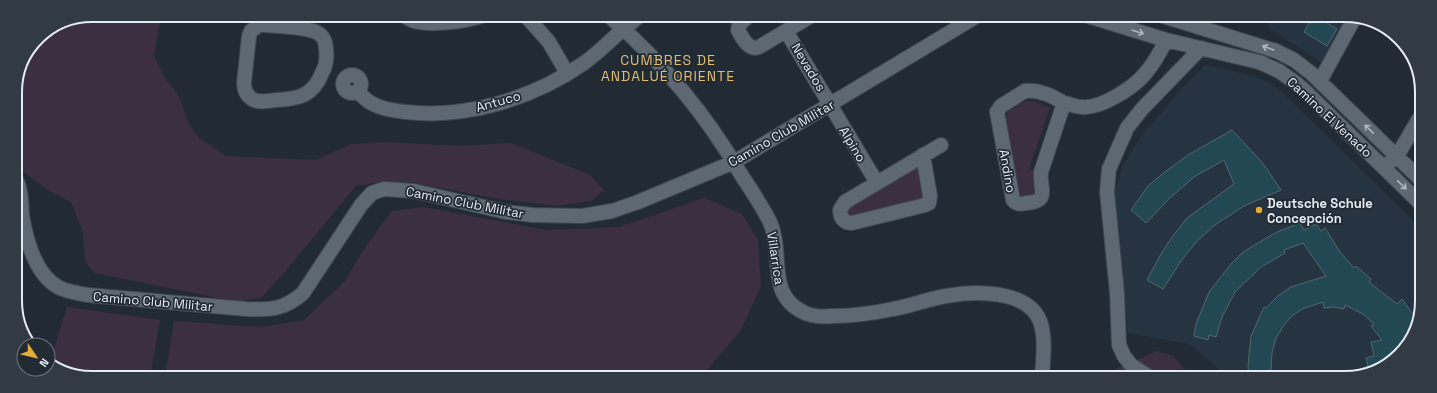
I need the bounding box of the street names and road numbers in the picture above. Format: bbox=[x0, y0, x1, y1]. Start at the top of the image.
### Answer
street label: Nevados bbox=[788, 40, 830, 95]
street label: Camino El Venado bbox=[1284, 74, 1376, 161]
street label: Antuco bbox=[474, 87, 522, 116]
street label: Camino Club Militar bbox=[725, 96, 837, 171]
street label: Alpino bbox=[835, 123, 870, 165]
street label: Andino bbox=[995, 148, 1020, 194]
street label: Camino Club Militar bbox=[404, 183, 525, 222]
street label: Villarrica bbox=[763, 230, 788, 286]
street label: Camino Club Militar bbox=[93, 288, 213, 315]

